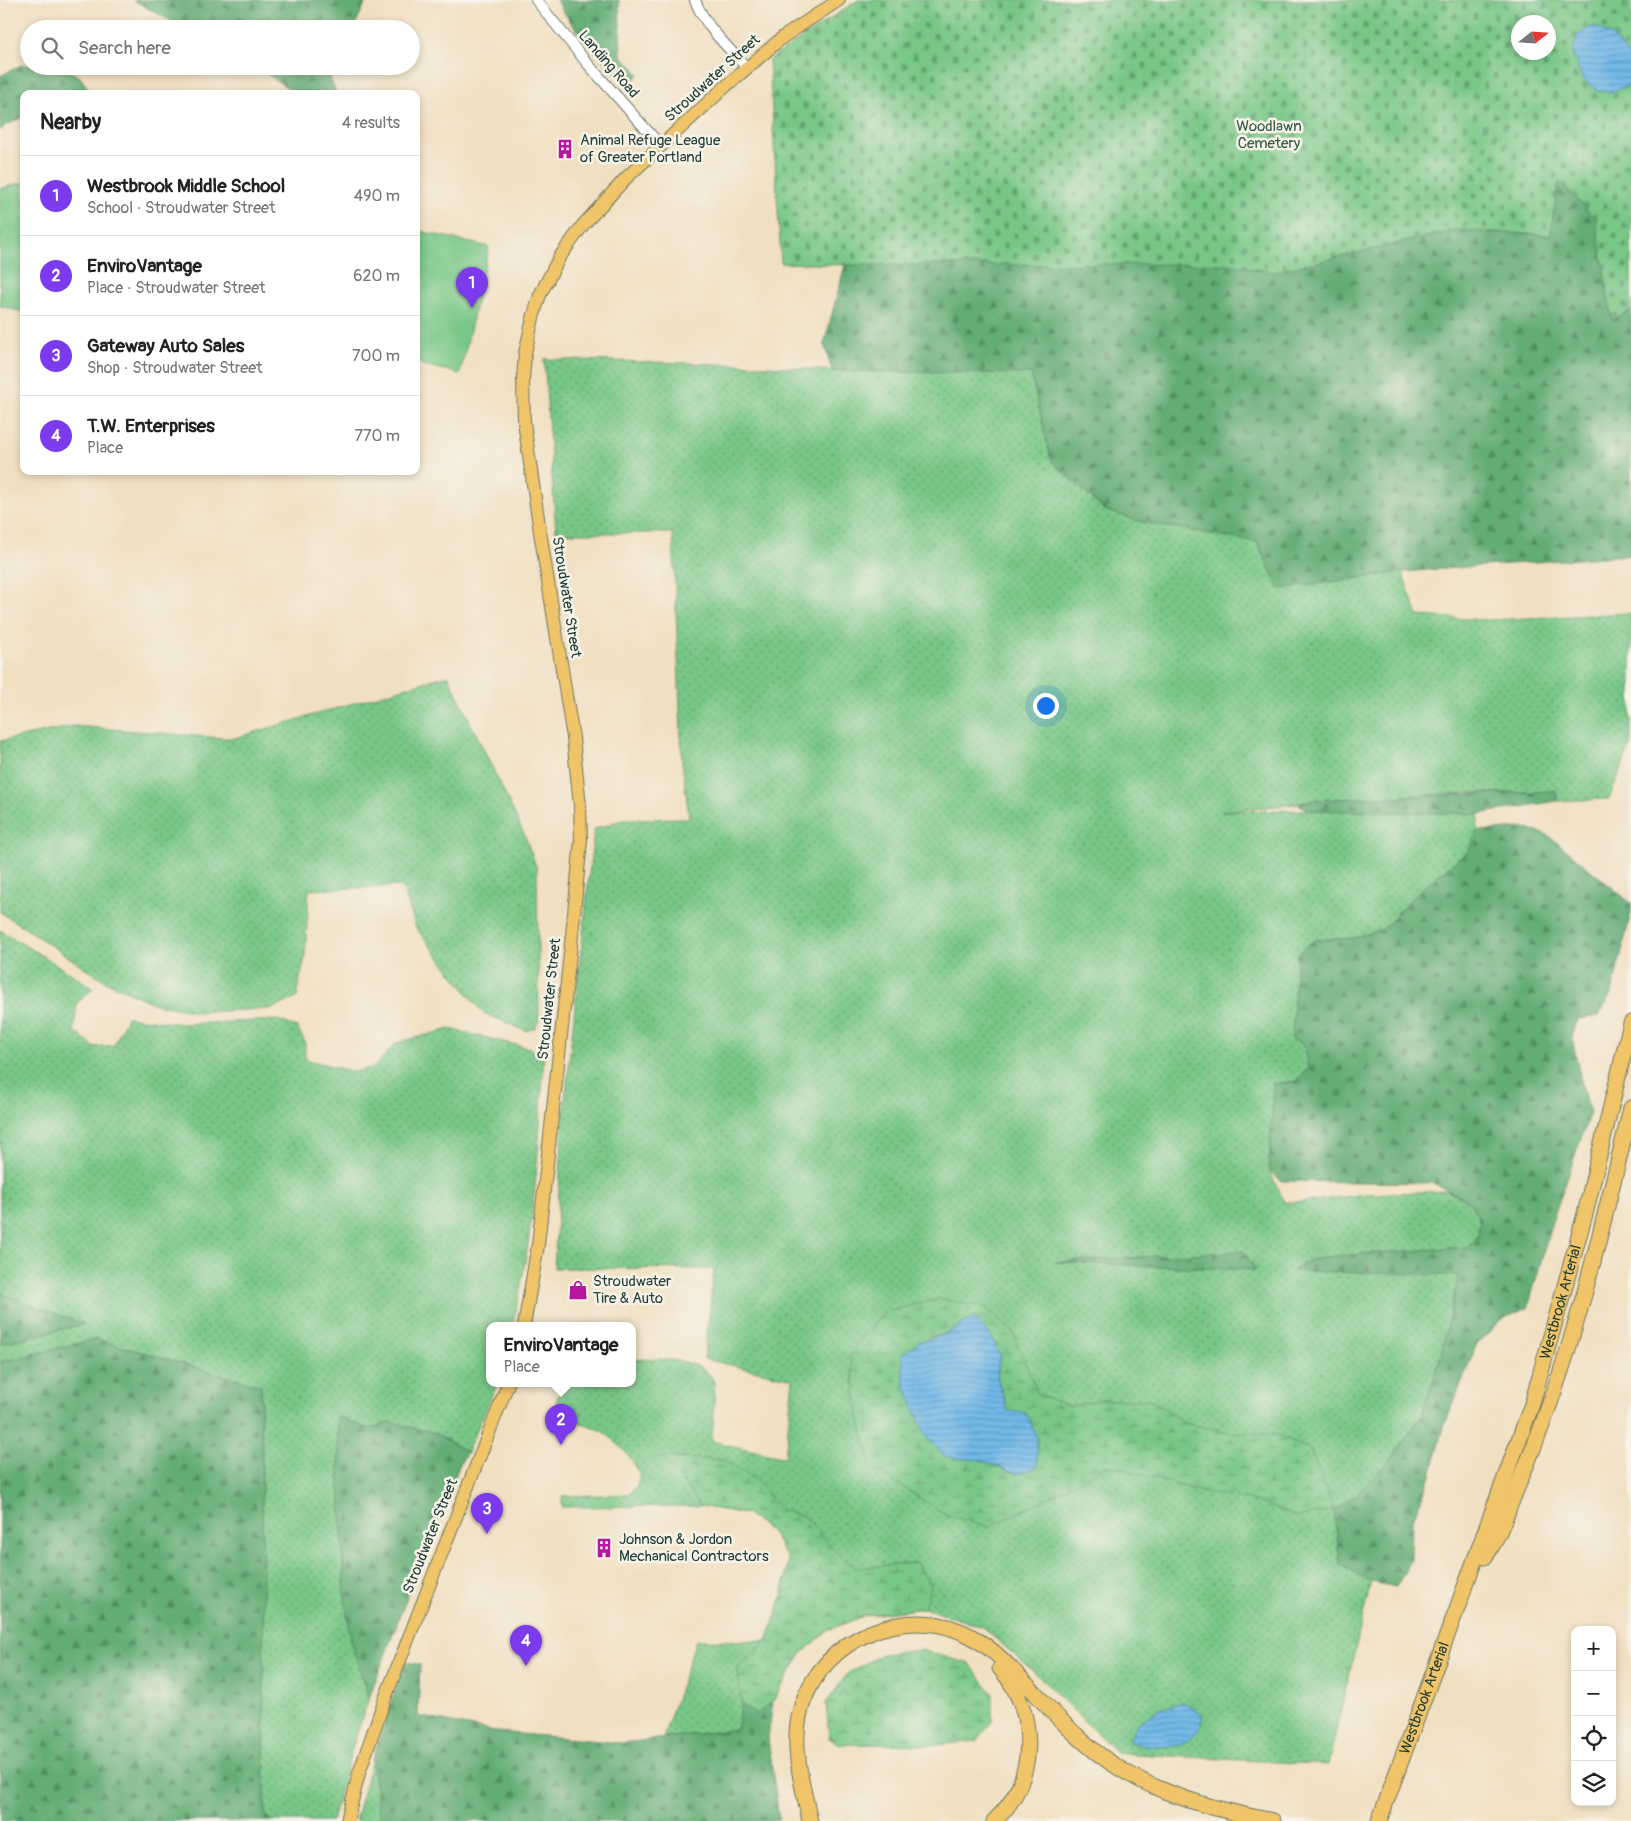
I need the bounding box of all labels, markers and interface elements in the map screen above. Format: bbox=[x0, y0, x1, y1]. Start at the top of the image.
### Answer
north arrow bbox=[1511, 15, 1556, 60]
search box bbox=[20, 20, 420, 75]
street label: Landing Road bbox=[574, 27, 643, 102]
street label: Stroudwater Street bbox=[661, 30, 765, 126]
icon: search bbox=[38, 34, 66, 62]
text: Search here bbox=[78, 36, 171, 60]
text: Nearby bbox=[40, 109, 101, 136]
text: 4 results bbox=[342, 113, 400, 133]
park label: Woodlawn Cemetery bbox=[1236, 117, 1302, 153]
place label: Animal Refuge League of Greater Portland bbox=[580, 131, 721, 167]
building icon: Animal Refuge League of Greater Portland bbox=[554, 138, 576, 160]
text: Westbrook Middle School bbox=[87, 174, 285, 198]
text: 1 bbox=[53, 186, 59, 206]
text: 490 m bbox=[354, 186, 400, 206]
text: School · Stroudwater Street bbox=[87, 198, 275, 218]
text: EnviroVantage bbox=[87, 254, 202, 278]
text: 2 bbox=[52, 266, 60, 286]
text: 620 m bbox=[353, 266, 400, 286]
pin: 1 bbox=[456, 267, 488, 308]
text: Place · Stroudwater Street bbox=[87, 278, 266, 298]
text: Gateway Auto Sales bbox=[87, 334, 244, 358]
text: 3 bbox=[52, 346, 60, 366]
text: 700 m bbox=[352, 346, 400, 366]
text: Shop · Stroudwater Street bbox=[87, 358, 263, 378]
text: T.W. Enterprises bbox=[87, 414, 215, 438]
text: 4 bbox=[51, 426, 61, 446]
text: 770 m bbox=[354, 426, 400, 446]
text: Place bbox=[87, 438, 123, 458]
street label: Stroudwater Street bbox=[548, 535, 586, 660]
your location bbox=[1033, 693, 1059, 719]
street label: Stroudwater Street bbox=[534, 936, 565, 1061]
street label: Westbrook Arterial bbox=[1536, 1243, 1586, 1362]
place label: Stroudwater Tire & Auto bbox=[593, 1272, 672, 1308]
shop icon: Stroudwater Tire & Auto bbox=[567, 1279, 589, 1301]
popup bbox=[486, 1322, 636, 1387]
text: EnviroVantage bbox=[504, 1333, 618, 1357]
text: Place bbox=[504, 1357, 540, 1377]
pin: 2 bbox=[545, 1404, 577, 1445]
street label: Stroudwater Street bbox=[399, 1475, 463, 1596]
pin: 3 bbox=[471, 1493, 503, 1534]
place label: Johnson & Jordon Mechanical Contractors bbox=[619, 1530, 769, 1566]
building icon: Johnson & Jordon Mechanical Contractors bbox=[593, 1537, 615, 1559]
pin: 4 bbox=[510, 1625, 542, 1666]
map controls bbox=[1571, 1626, 1616, 1806]
button: + bbox=[1571, 1626, 1616, 1671]
street label: Westbrook Arterial bbox=[1395, 1639, 1454, 1757]
button: − bbox=[1571, 1671, 1616, 1716]
button: locate bbox=[1571, 1716, 1616, 1761]
button: layers bbox=[1571, 1761, 1616, 1806]

